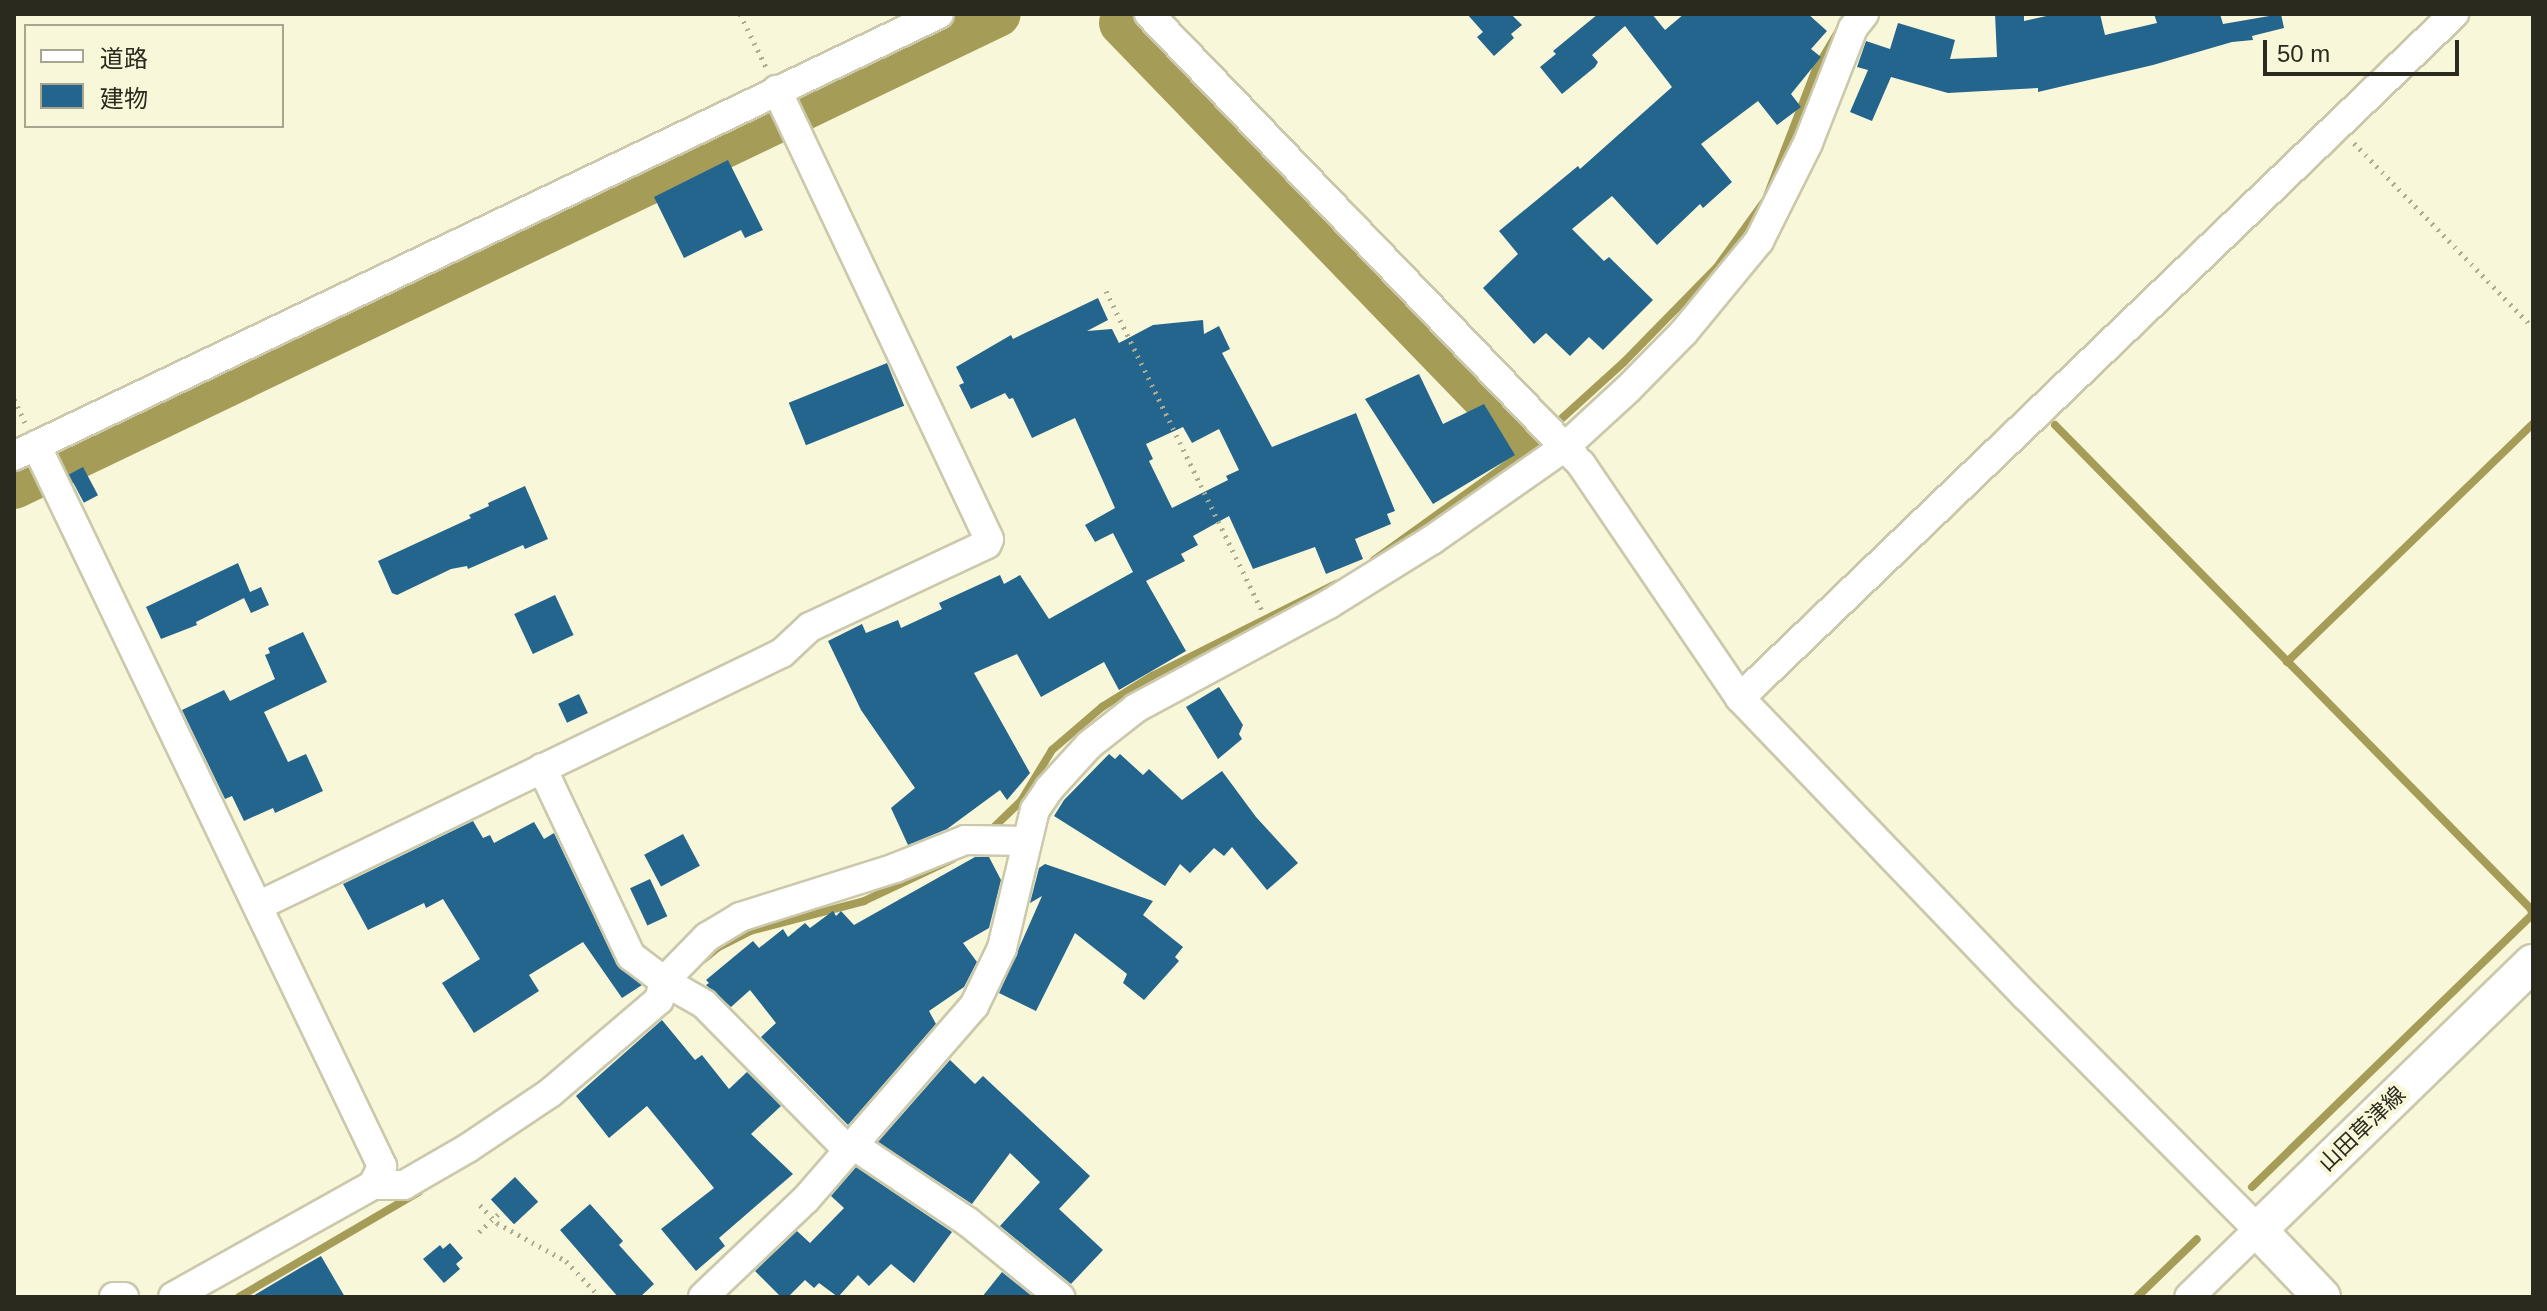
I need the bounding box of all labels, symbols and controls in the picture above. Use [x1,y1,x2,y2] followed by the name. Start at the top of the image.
[24,24,284,128] legend
[2267,24,2463,74] scale bar
[2277,40,2330,67] text: 50 m
[100,45,148,72] text: 道路
[100,85,148,112] text: 建物
[2313,1081,2411,1177] street label: 山田草津線

